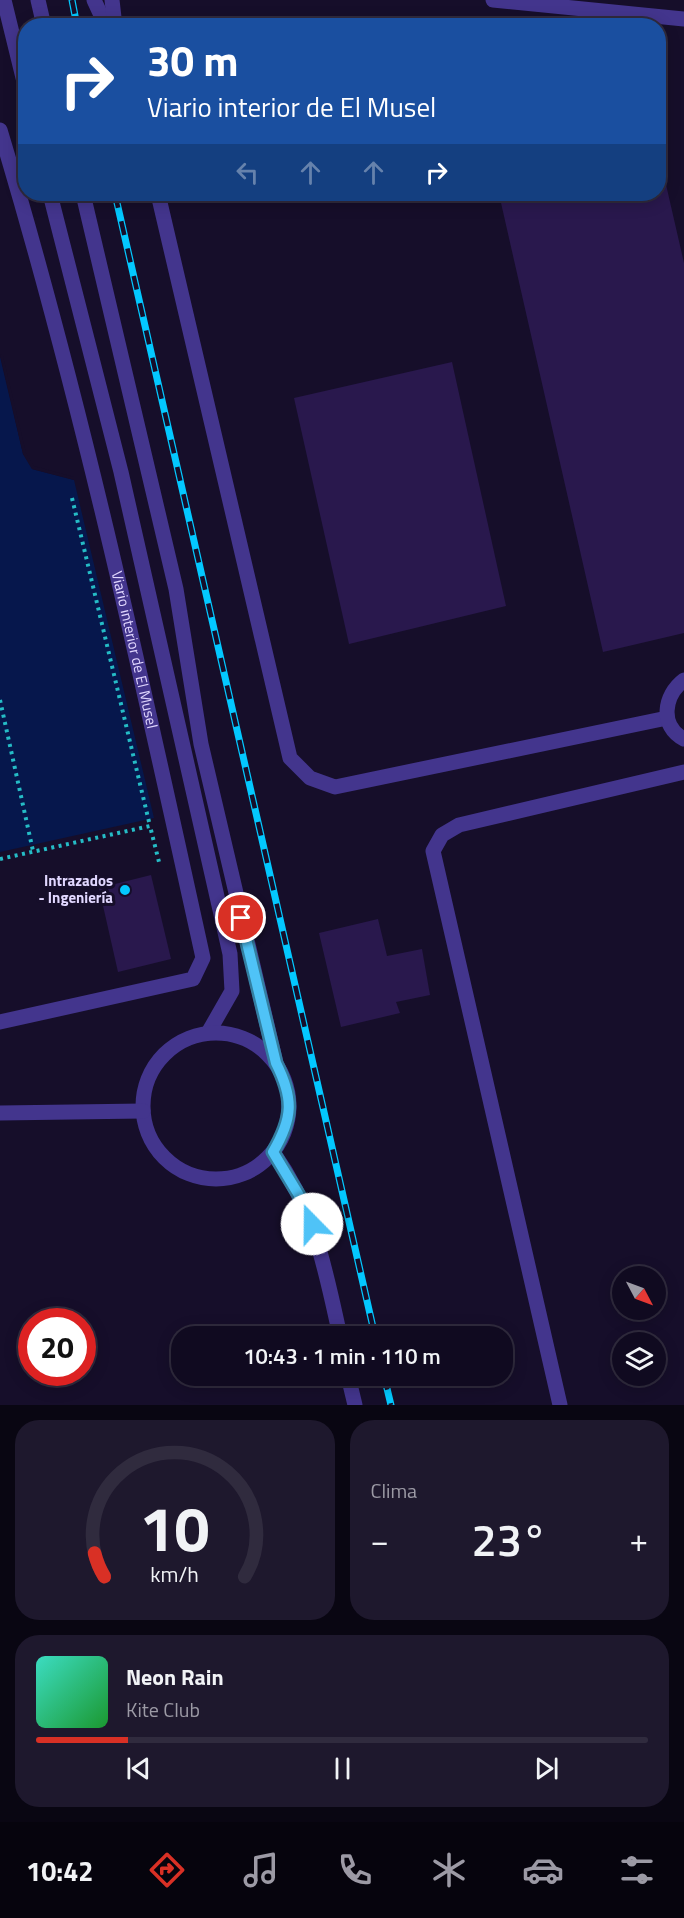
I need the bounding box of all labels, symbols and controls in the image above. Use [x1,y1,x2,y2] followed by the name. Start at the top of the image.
[147,28,239,92] text: 30 m
[48,42,126,120] icon: right
[147,86,436,127] text: Viario interior de El Musel
[231,156,264,189] icon: left
[294,156,327,189] icon: ahead
[357,156,390,189] icon: ahead
[420,156,453,189] icon: right
[106,569,164,731] street label: Viario interior de El Musel
[38,869,113,909] place label: Intrazados - Ingeniería
[118,883,132,897] marker: Intrazados - Ingeniería
[215,892,266,943] pin
[224,901,257,934] icon: arrive
[280,1192,344,1256] position arrow
[612,1266,666,1320] north arrow
[612,1266,666,1386] map controls
[18,1308,96,1386] speed limit sign: 20
[612,1332,666,1386] button: layers
[243,1339,441,1373] text: 10:43 · 1 min · 110 m
[371,1475,417,1506] text: Clima
[140,1480,210,1575] text: 10
[471,1505,547,1573] text: 23°
[371,1515,389,1565] text: −
[630,1515,648,1565] text: +
[150,1558,199,1590] text: km/h
[126,1660,224,1694] text: Neon Rain
[126,1694,200,1725] text: Kite Club
[122,1752,155,1785] icon: previous
[326,1752,359,1785] icon: pause
[530,1752,563,1785] icon: next
[146,1849,188,1891] icon: directions
[240,1849,282,1891] icon: music
[334,1849,376,1891] icon: phone
[428,1849,470,1891] icon: climate
[522,1849,564,1891] icon: car
[616,1849,658,1891] icon: filters
[26,1850,93,1891] text: 10:42

